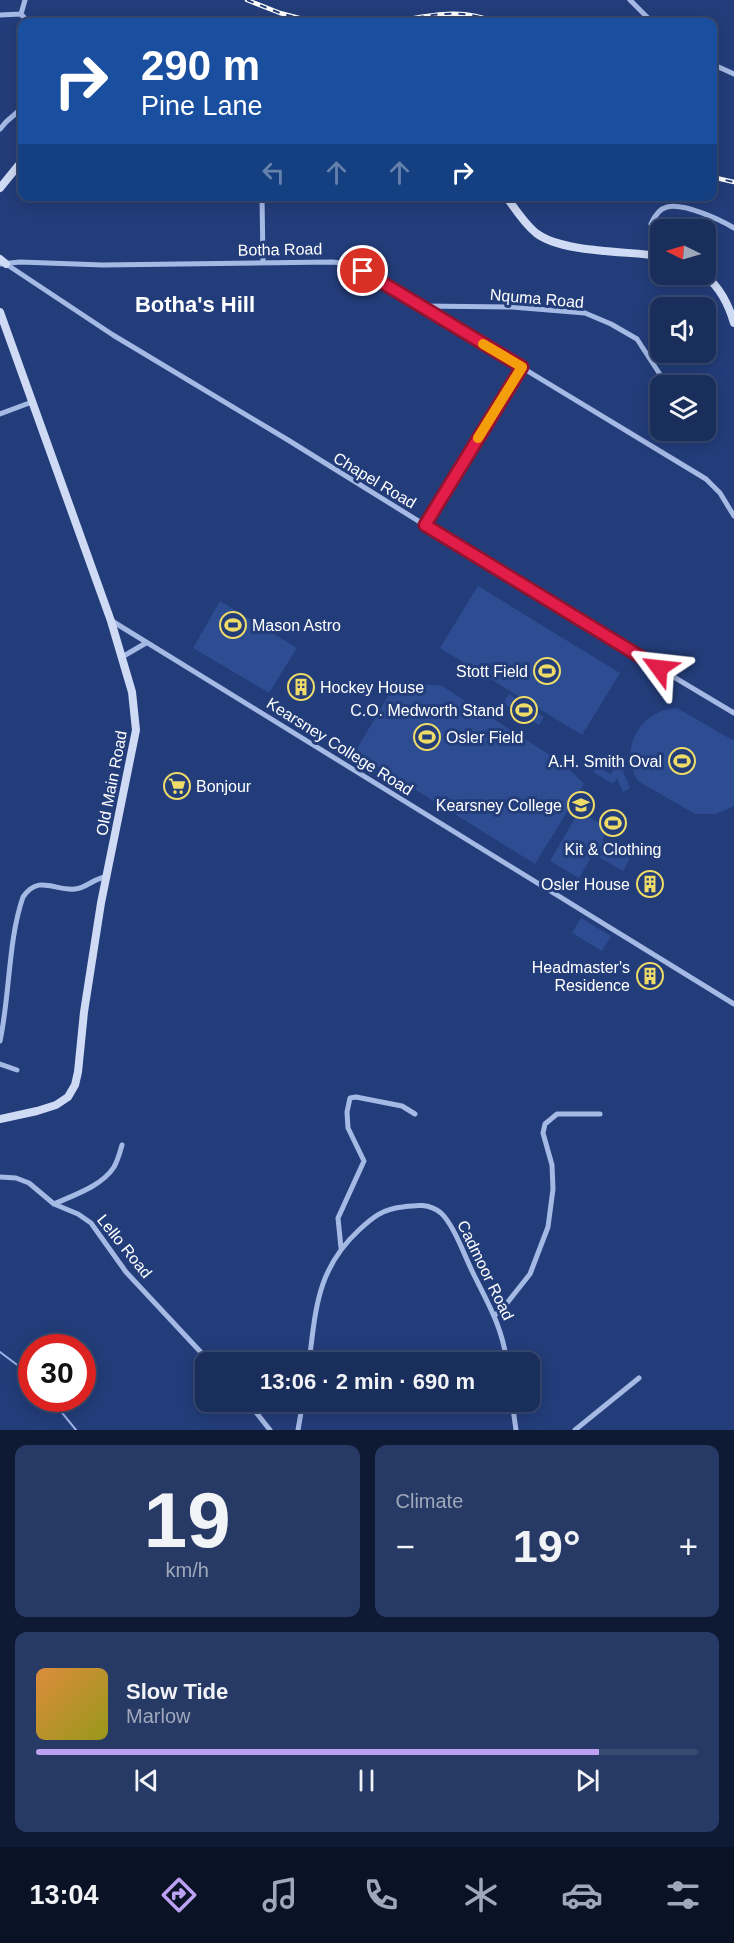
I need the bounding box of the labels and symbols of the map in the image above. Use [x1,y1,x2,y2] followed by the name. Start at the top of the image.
[650,219,716,285] north arrow
[238,240,322,259] street label: Botha Road
[337,245,388,296] pin
[489,286,585,311] street label: Nquma Road
[135,292,255,317] district label: Botha's Hill
[330,449,419,512] street label: Chapel Road
[218,610,248,640] sports icon: Mason Astro
[252,617,341,634] place label: Mason Astro
[627,636,691,700] position arrow
[532,656,562,686] sports icon: Stott Field
[456,663,528,680] place label: Stott Field
[286,672,316,702] building icon: Hockey House
[320,679,424,696] place label: Hockey House
[264,694,416,798] street label: Kearsney College Road
[509,695,539,725] sports icon: C.O. Medworth Stand
[350,702,504,719] place label: C.O. Medworth Stand
[412,722,442,752] sports icon: Osler Field
[93,729,130,837] street label: Old Main Road
[446,729,523,746] place label: Osler Field
[667,746,697,776] sports icon: A.H. Smith Oval
[548,753,662,770] place label: A.H. Smith Oval
[162,771,192,801] supermarket icon: Bonjour
[196,778,252,795] place label: Bonjour
[566,790,596,820] school or university icon: Kearsney College
[436,797,562,814] place label: Kearsney College
[598,808,628,838] sports icon: Kit & Clothing
[565,841,661,858] place label: Kit & Clothing
[635,869,665,899] building icon: Osler House
[541,876,630,893] place label: Osler House
[532,959,630,994] place label: Headmaster's Residence
[635,961,665,991] building icon: Headmaster's Residence
[94,1211,155,1281] street label: Lello Road
[454,1218,517,1323] street label: Cadmoor Road
[18,1334,96,1412] speed limit sign: 30

